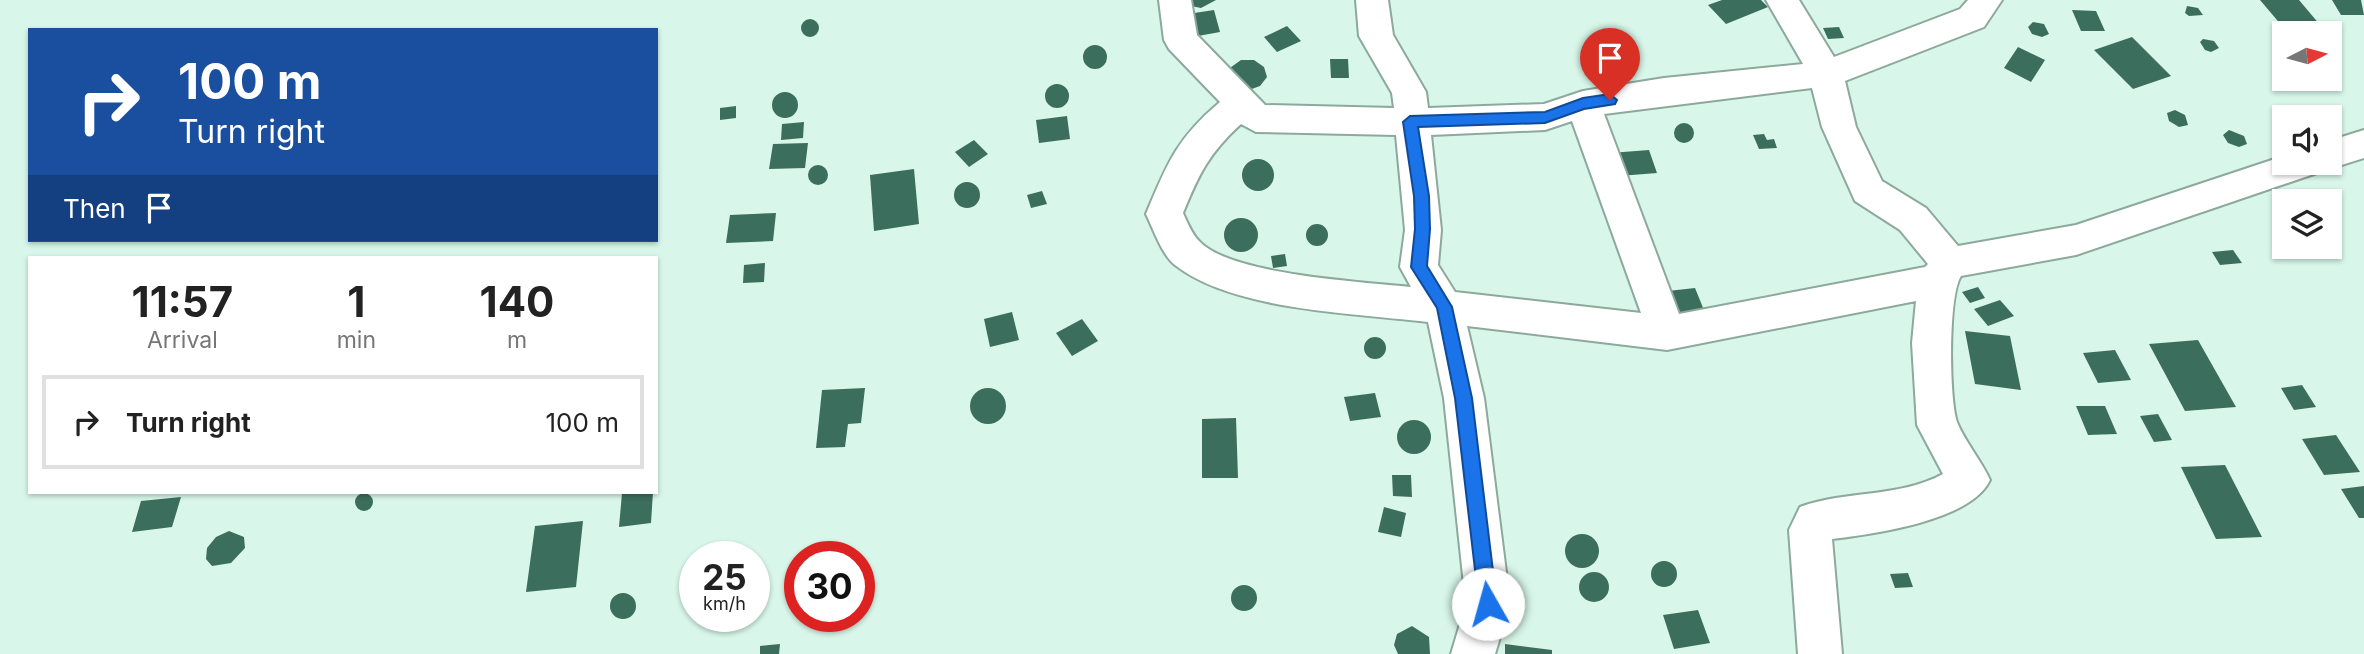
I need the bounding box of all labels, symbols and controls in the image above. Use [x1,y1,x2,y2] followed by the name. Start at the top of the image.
[2272,21,2342,91] north arrow
[2272,21,2342,259] map controls
[1580,28,1640,100] pin
[1591,39,1629,77] icon: arrive
[178,52,322,111] text: 100 m
[63,56,154,147] icon: right
[2272,105,2342,175] button: sound
[178,112,325,151] text: Turn right
[140,189,178,227] icon: arrive
[2272,189,2342,259] button: layers
[63,193,126,224] text: Then
[132,276,233,327] text: 11:57
[347,276,365,327] text: 1
[480,276,554,327] text: 140
[147,326,218,354] text: Arrival
[337,326,376,354] text: min
[507,326,527,354] text: m
[67,403,105,441] icon: right
[126,407,251,438] text: Turn right
[546,407,619,438] text: 100 m
[784,541,875,632] speed limit sign: 30
[702,556,747,598] text: 25
[1451,567,1525,641] position arrow
[703,593,746,614] text: km/h

